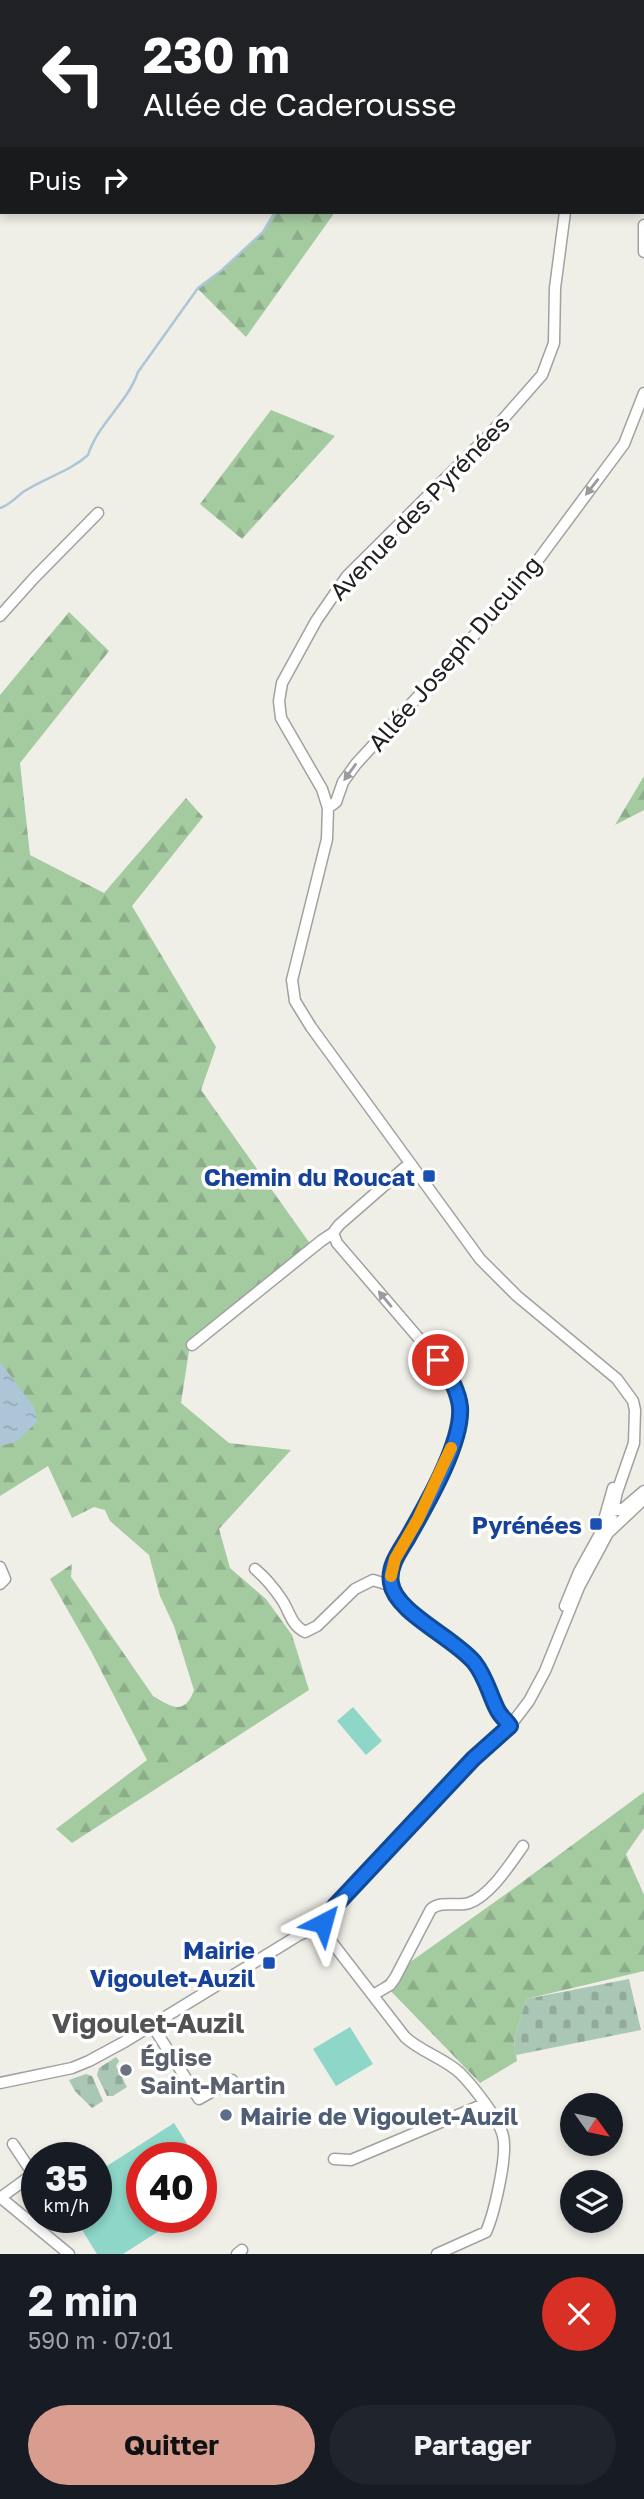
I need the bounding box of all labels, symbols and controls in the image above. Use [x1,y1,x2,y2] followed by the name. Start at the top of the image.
[143,25,290,84] text: 230 m
[28,28,119,119] icon: left
[143,85,457,123] text: Allée de Caderousse
[96,161,134,199] icon: right
[28,165,82,196] text: Puis
[323,408,515,606] street label: Avenue des Pyrénées
[585,478,600,496] one-way arrow
[361,549,547,757] street label: Allée Joseph Ducuing
[343,763,357,781] one-way arrow
[204,1162,415,1191] place label: Chemin du Roucat
[421,1168,437,1184] marker: Chemin du Roucat
[378,1291,393,1308] one-way arrow
[408,1330,468,1390] pin
[419,1341,457,1379] icon: arrive
[472,1510,582,1539] place label: Pyrénées
[588,1516,604,1532] marker: Pyrénées
[286,1886,360,1960] position arrow
[90,1935,255,1992] place label: Mairie Vigoulet-Auzil
[261,1955,277,1971] marker: Mairie Vigoulet-Auzil
[52,2006,244,2039] district label: Vigoulet-Auzil
[140,2042,285,2099] place label: Église Saint-Martin
[118,2062,134,2078] marker: Église Saint-Martin
[560,2093,623,2156] north arrow
[560,2093,623,2233] map controls
[240,2101,518,2130] place label: Mairie de Vigoulet-Auzil
[218,2107,234,2123] marker: Mairie de Vigoulet-Auzil
[126,2142,217,2233] speed limit sign: 40
[45,2157,88,2199] text: 35
[560,2170,623,2233] button: layers
[44,2194,89,2216] text: km/h
[28,2275,138,2325] text: 2 min
[542,2277,616,2351] button: close
[28,2326,173,2354] text: 590 m · 07:01
[28,2405,315,2485] button: Quitter
[329,2405,616,2485] button: Partager

